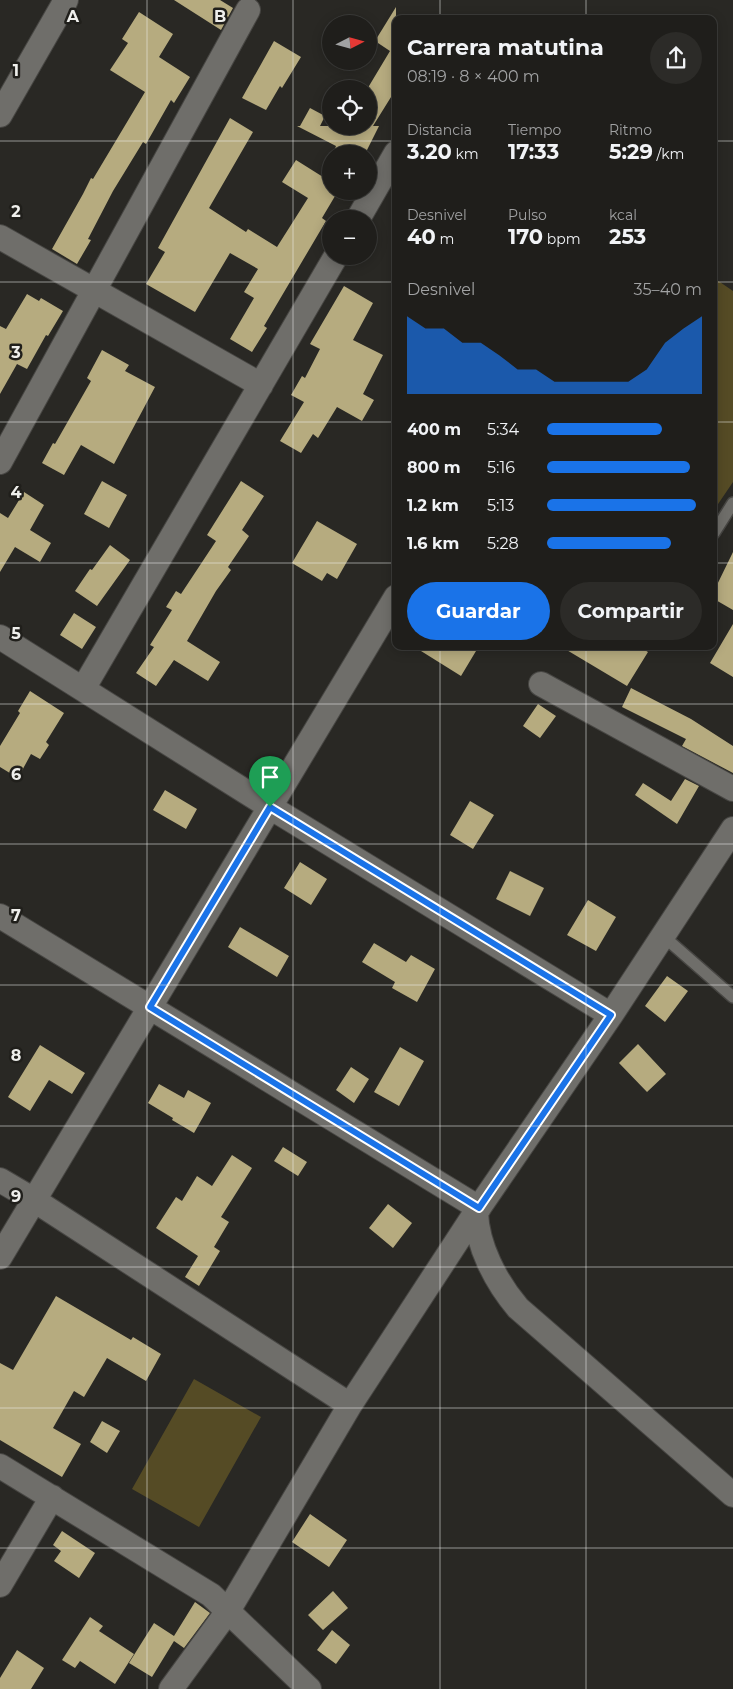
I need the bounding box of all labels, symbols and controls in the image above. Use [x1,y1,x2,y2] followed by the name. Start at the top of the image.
[66,7,80,26] text: A
[214,7,226,26] text: B
[322,15,378,70] north arrow
[322,15,377,265] map controls
[650,32,702,84] button: share
[407,34,604,61] text: Carrera matutina
[13,61,19,80] text: 1
[407,67,540,86] text: 08:19 · 8 × 400 m
[322,80,377,135] button: locate
[407,121,472,139] text: Distancia
[508,121,561,139] text: Tiempo
[609,121,652,139] text: Ritmo
[407,139,452,164] text: 3.20
[508,139,559,164] text: 17:33
[609,139,653,164] text: 5:29
[322,145,377,200] button: +
[452,145,479,163] text: km
[653,145,684,163] text: /km
[11,202,21,221] text: 2
[407,206,467,224] text: Desnivel
[508,206,547,224] text: Pulso
[609,206,637,224] text: kcal
[322,210,377,265] button: −
[407,224,436,249] text: 40
[508,224,543,249] text: 170
[609,224,646,249] text: 253
[436,230,454,248] text: m
[543,230,581,248] text: bpm
[407,280,475,299] text: Desnivel
[634,280,702,299] text: 35–40 m
[10,343,21,362] text: 3
[407,420,461,439] text: 400 m
[487,420,519,439] text: 5:34
[407,458,461,477] text: 800 m
[487,458,515,477] text: 5:16
[10,483,22,502] text: 4
[407,496,459,515] text: 1.2 km
[487,496,514,515] text: 5:13
[407,534,459,553] text: 1.6 km
[487,534,519,553] text: 5:28
[407,582,550,640] button: Guardar
[560,582,702,640] button: Compartir
[11,624,21,643] text: 5
[249,756,291,807] pin
[256,763,284,791] icon: arrive
[11,765,21,784] text: 6
[11,906,21,925] text: 7
[11,1046,21,1065] text: 8
[11,1187,21,1206] text: 9

